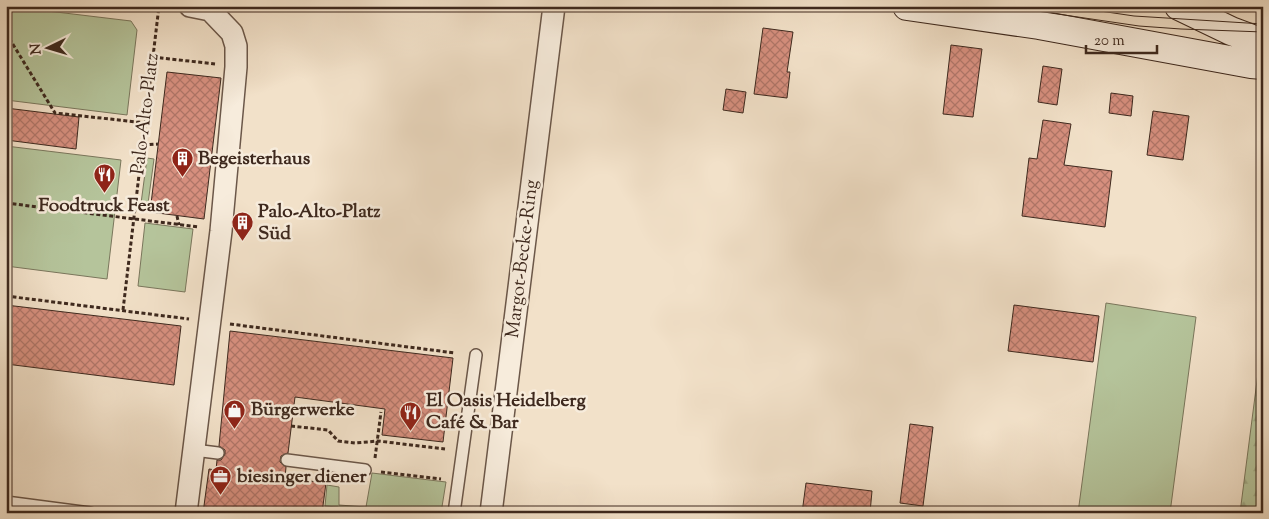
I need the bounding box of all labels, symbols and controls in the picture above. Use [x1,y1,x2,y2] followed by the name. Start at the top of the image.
[22,22,72,72] north arrow
[1086,22,1158,54] scale bar
[1094,31,1125,52] text: 20 m
[27,43,47,55] text: N
[125,52,167,176] street label: Palo-Alto-Platz
[198,146,311,173] place label: Begeisterhaus
[170,147,194,178] building icon: Begeisterhaus
[92,163,116,194] restaurant icon: Foodtruck Feast
[500,178,546,340] street label: Margot-Becke-Ring
[39,193,170,220] place label: Foodtruck Feast
[258,199,380,248] place label: Palo-Alto-Platz Süd
[230,211,254,242] building icon: Palo-Alto-Platz Süd
[426,388,586,437] place label: El Oasis Heidelberg Café & Bar
[251,397,355,424] place label: Bürgerwerke
[223,398,247,429] shop icon: Bürgerwerke
[398,400,422,431] restaurant icon: El Oasis Heidelberg Café & Bar
[236,464,367,491] place label: biesinger diener
[209,465,233,496] office icon: biesinger diener

